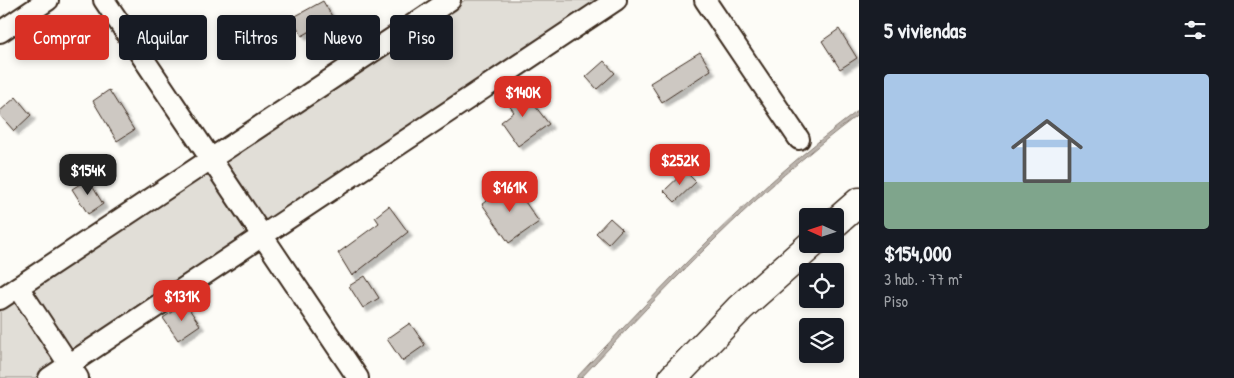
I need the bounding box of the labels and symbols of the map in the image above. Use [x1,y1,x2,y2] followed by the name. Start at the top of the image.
[488,76,558,118] pin: $140K
[645,144,715,186] pin: $252K
[53,154,123,196] pin: $154K
[475,170,545,213] pin: $161K
[799,208,844,252] north arrow
[147,280,217,322] pin: $131K

